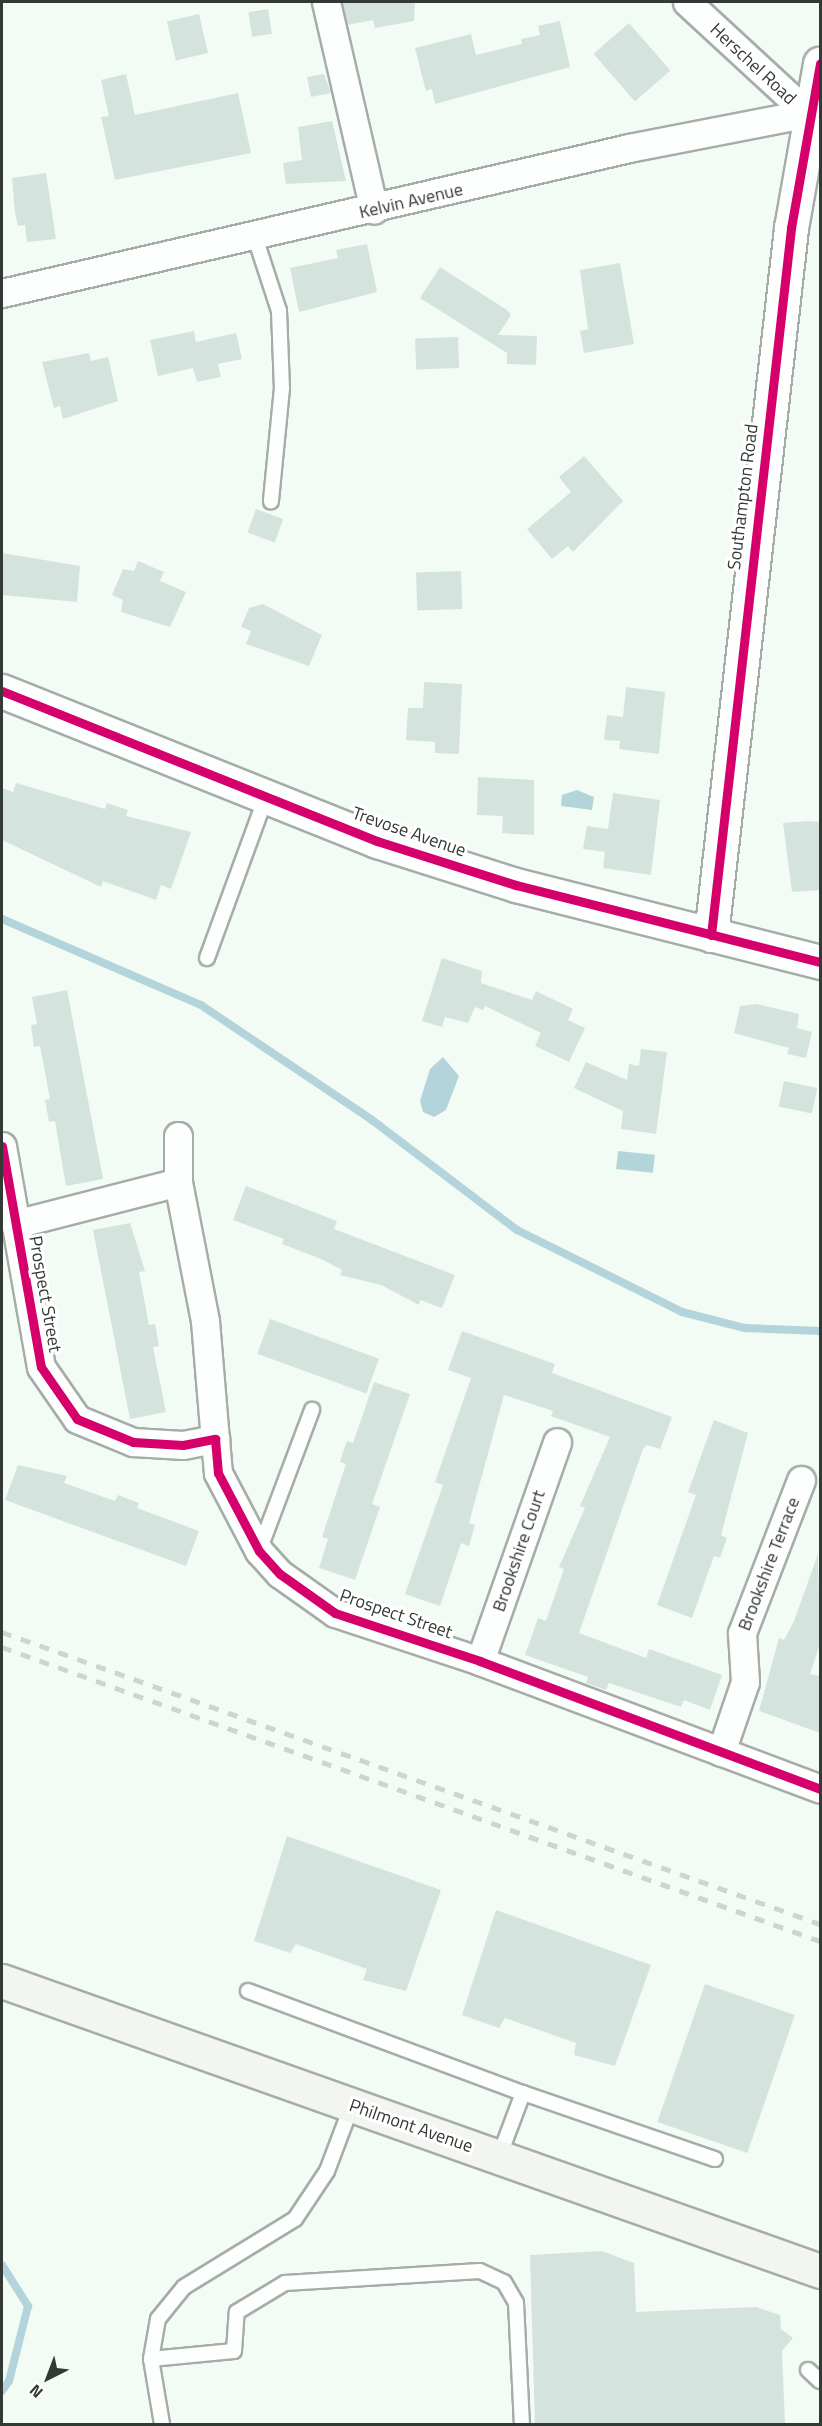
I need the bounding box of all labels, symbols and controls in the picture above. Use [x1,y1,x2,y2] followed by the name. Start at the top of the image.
[706,19,800,109] street label: Herschel Road
[357,179,465,223] street label: Kelvin Avenue
[723,423,763,571] street label: Southampton Road
[349,802,469,862] street label: Trevose Avenue
[24,1234,66,1354] street label: Prospect Street
[488,1487,550,1615] street label: Brookshire Court
[734,1494,804,1634] street label: Brookshire Terrace
[337,1585,455,1643] street label: Prospect Street
[346,2095,476,2157] street label: Philmont Avenue
[18,2348,78,2408] north arrow
[24,2379,48,2404] text: N

